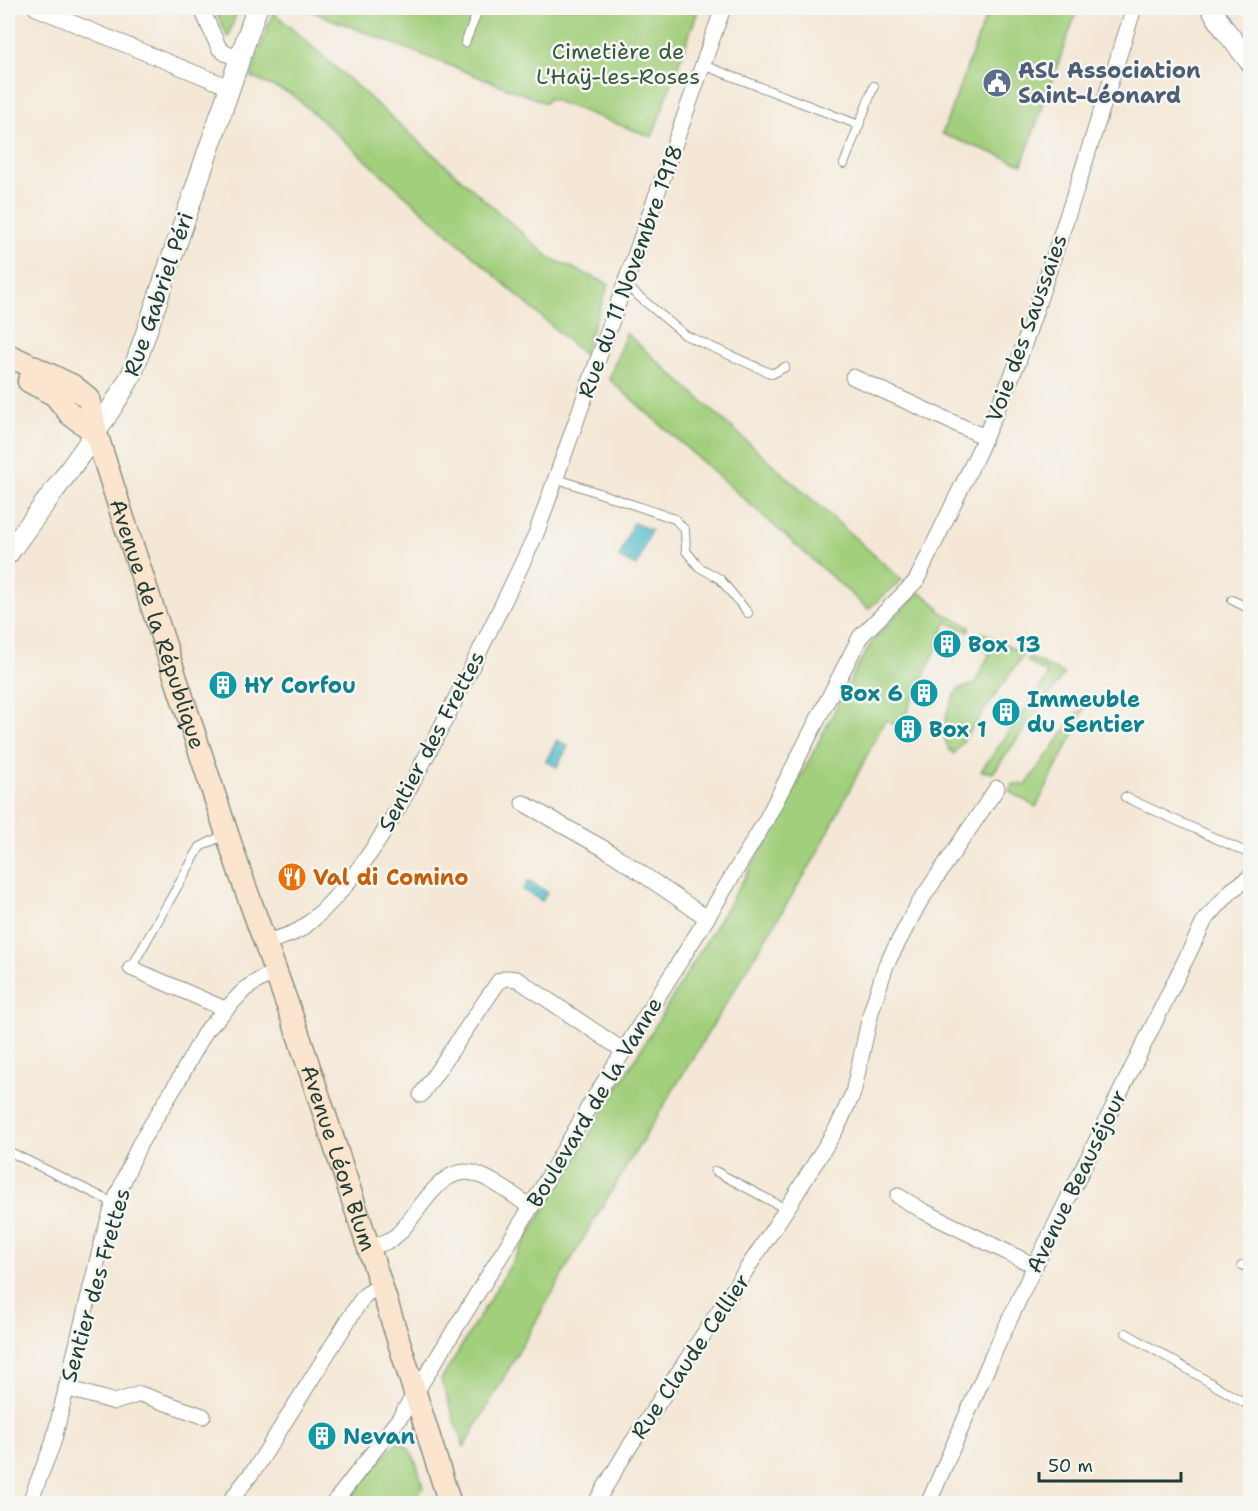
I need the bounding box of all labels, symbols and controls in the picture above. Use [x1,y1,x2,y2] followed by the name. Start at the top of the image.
[536,37,700,91] park label: Cimetière de L'Haÿ-les-Roses
[1018,56,1201,110] place label: ASL Association Saint-Léonard
[981,67,1013,99] public building icon: ASL Association Saint-Léonard
[571,141,690,402] street label: Rue du 11 Novembre 1918
[117,208,200,380] street label: Rue Gabriel Péri
[979,230,1074,426] street label: Voie des Saussaies
[103,495,212,753] street label: Avenue de la République
[931,628,963,660] building icon: Box 13
[968,630,1041,659] place label: Box 13
[372,646,491,837] street label: Sentier des Frettes
[207,669,239,701] building icon: HY Corfou
[244,671,356,700] place label: HY Corfou
[908,677,940,709] building icon: Box 6
[840,679,903,708] place label: Box 6
[1027,685,1145,739] place label: Immeuble du Sentier
[990,696,1022,728] building icon: Immeuble du Sentier
[892,713,924,745] building icon: Box 1
[929,715,987,744] place label: Box 1
[276,861,308,893] restaurant icon: Val di Comino
[313,863,469,892] place label: Val di Comino
[520,992,669,1213] street label: Boulevard de la Vanne
[294,1061,383,1255] street label: Avenue Léon Blum
[1019,1085,1133,1278] street label: Avenue Beauséjour
[54,1185,137,1385] street label: Sentier des Frettes
[624,1268,757,1445] street label: Rue Claude Cellier
[306,1420,338,1452] building icon: Nevan
[343,1422,416,1451] place label: Nevan
[1039,1445,1182,1483] scale bar
[1048,1454,1093,1478] text: 50 m

